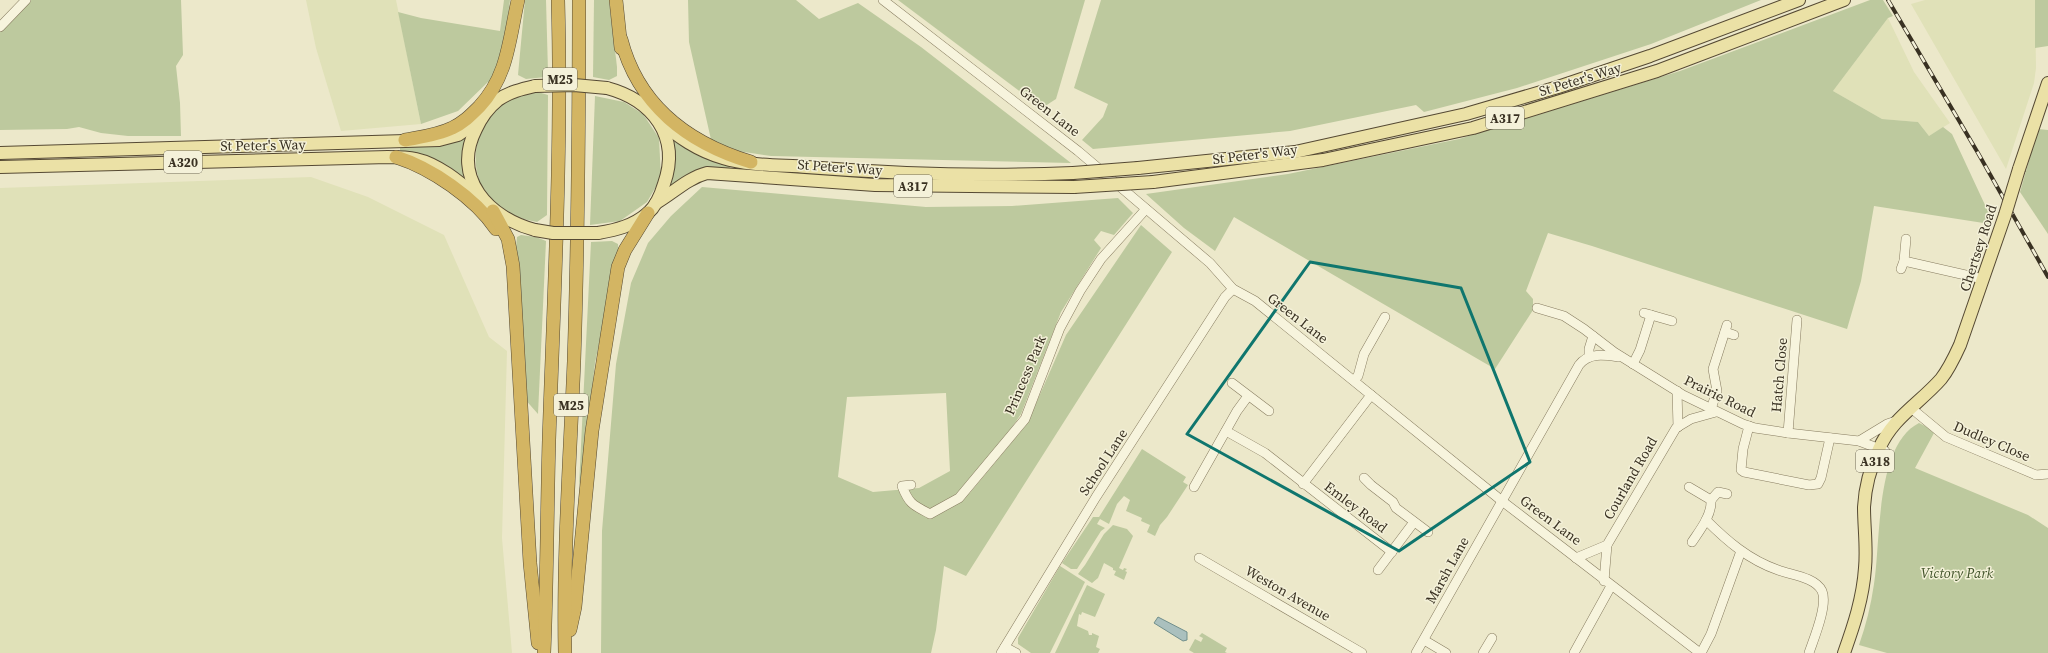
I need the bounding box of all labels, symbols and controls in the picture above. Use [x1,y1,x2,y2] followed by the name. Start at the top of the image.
[1536,57,1624,101] street label: St Peter's Way
[543,68,577,90] road number: M25
[1015,81,1085,141] street label: Green Lane
[1486,107,1524,129] road number: A317
[220,134,307,156] street label: St Peter's Way
[1211,139,1299,169] street label: St Peter's Way
[164,151,202,173] road number: A320
[797,154,884,180] street label: St Peter's Way
[894,175,932,197] road number: A317
[1955,202,2001,294] street label: Chertsey Road
[1263,288,1333,348] street label: Green Lane
[999,332,1051,418] street label: Princess Park
[1766,337,1792,413] street label: Hatch Close
[1681,370,1759,422] street label: Prairie Road
[554,394,588,416] road number: M25
[1951,416,2033,466] street label: Dudley Close
[1074,425,1132,499] street label: School Lane
[1598,433,1662,523] street label: Courland Road
[1856,450,1894,472] road number: A318
[1320,477,1392,537] street label: Emley Road
[1516,490,1586,550] street label: Green Lane
[1420,533,1474,607] street label: Marsh Lane
[1242,560,1334,626] street label: Weston Avenue
[1921,563,1994,583] park label: Victory Park

